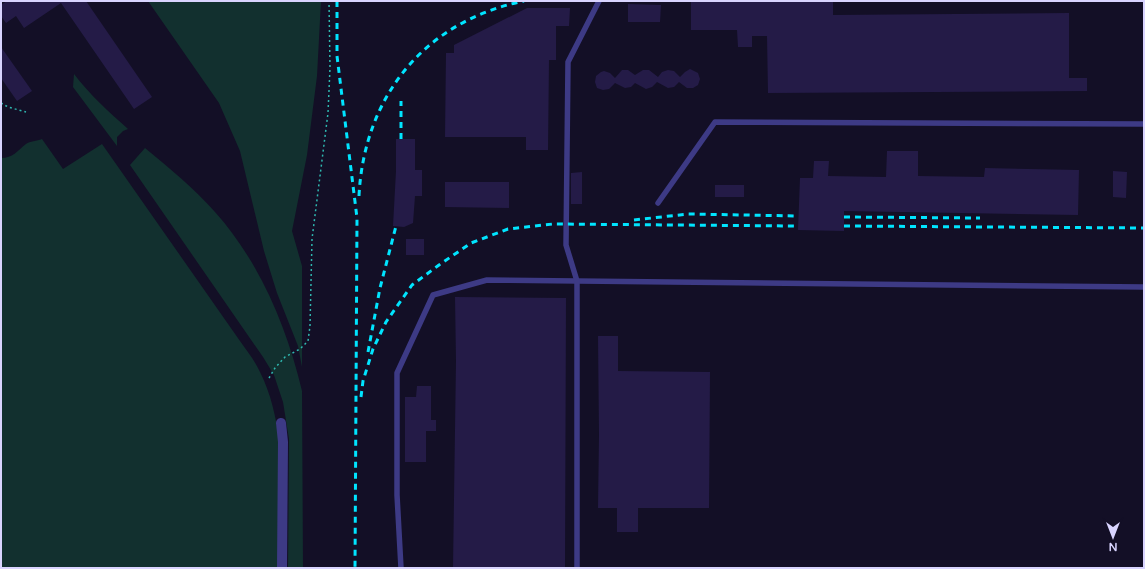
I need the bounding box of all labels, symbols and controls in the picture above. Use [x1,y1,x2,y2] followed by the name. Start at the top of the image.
[1093,517,1133,557] north arrow
[1109,540,1117,553] text: N

